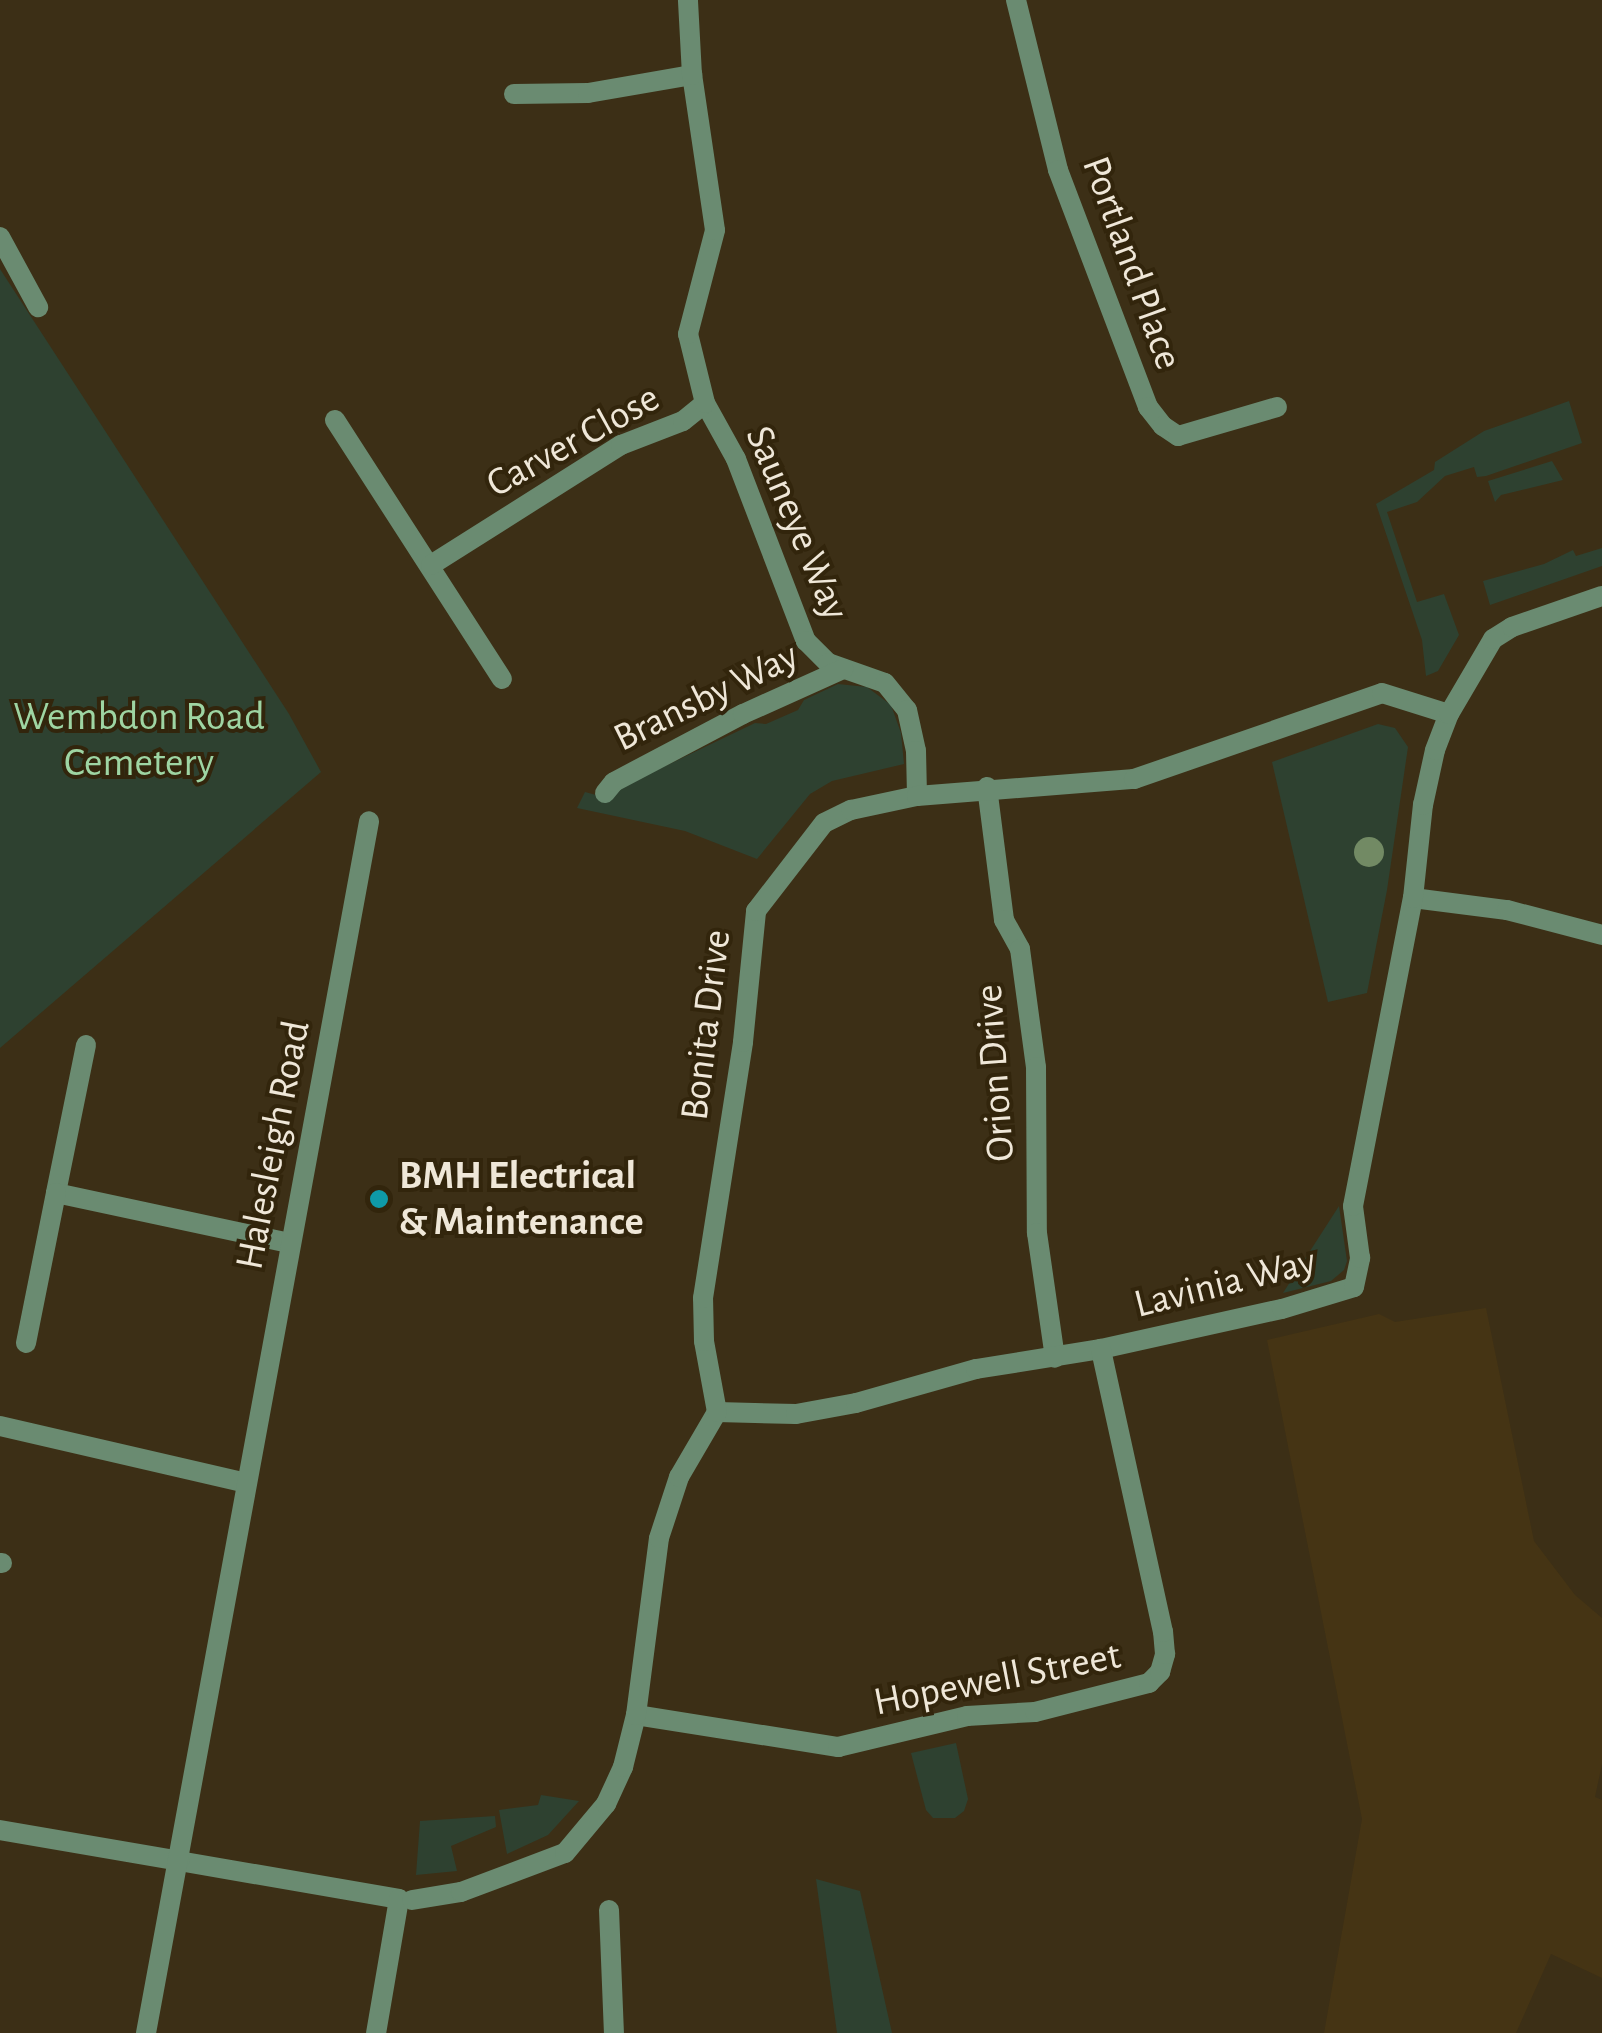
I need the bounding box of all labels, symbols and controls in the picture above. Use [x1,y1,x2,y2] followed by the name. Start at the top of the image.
[1071,150,1193,376] street label: Portland Place
[478,374,668,508] street label: Carver Close
[735,419,859,627] street label: Sauneye Way
[606,632,806,762] street label: Bransby Way
[13,693,265,787] park label: Wembdon Road Cemetery
[670,927,742,1123] street label: Bonita Drive
[965,983,1025,1163] street label: Orion Drive
[225,1016,321,1274] street label: Halesleigh Road
[399,1152,644,1246] place label: BMH Electrical & Maintenance
[368,1188,390,1210] marker: BMH Electrical & Maintenance
[1129,1237,1321,1329] street label: Lavinia Way
[870,1632,1124,1726] street label: Hopewell Street

